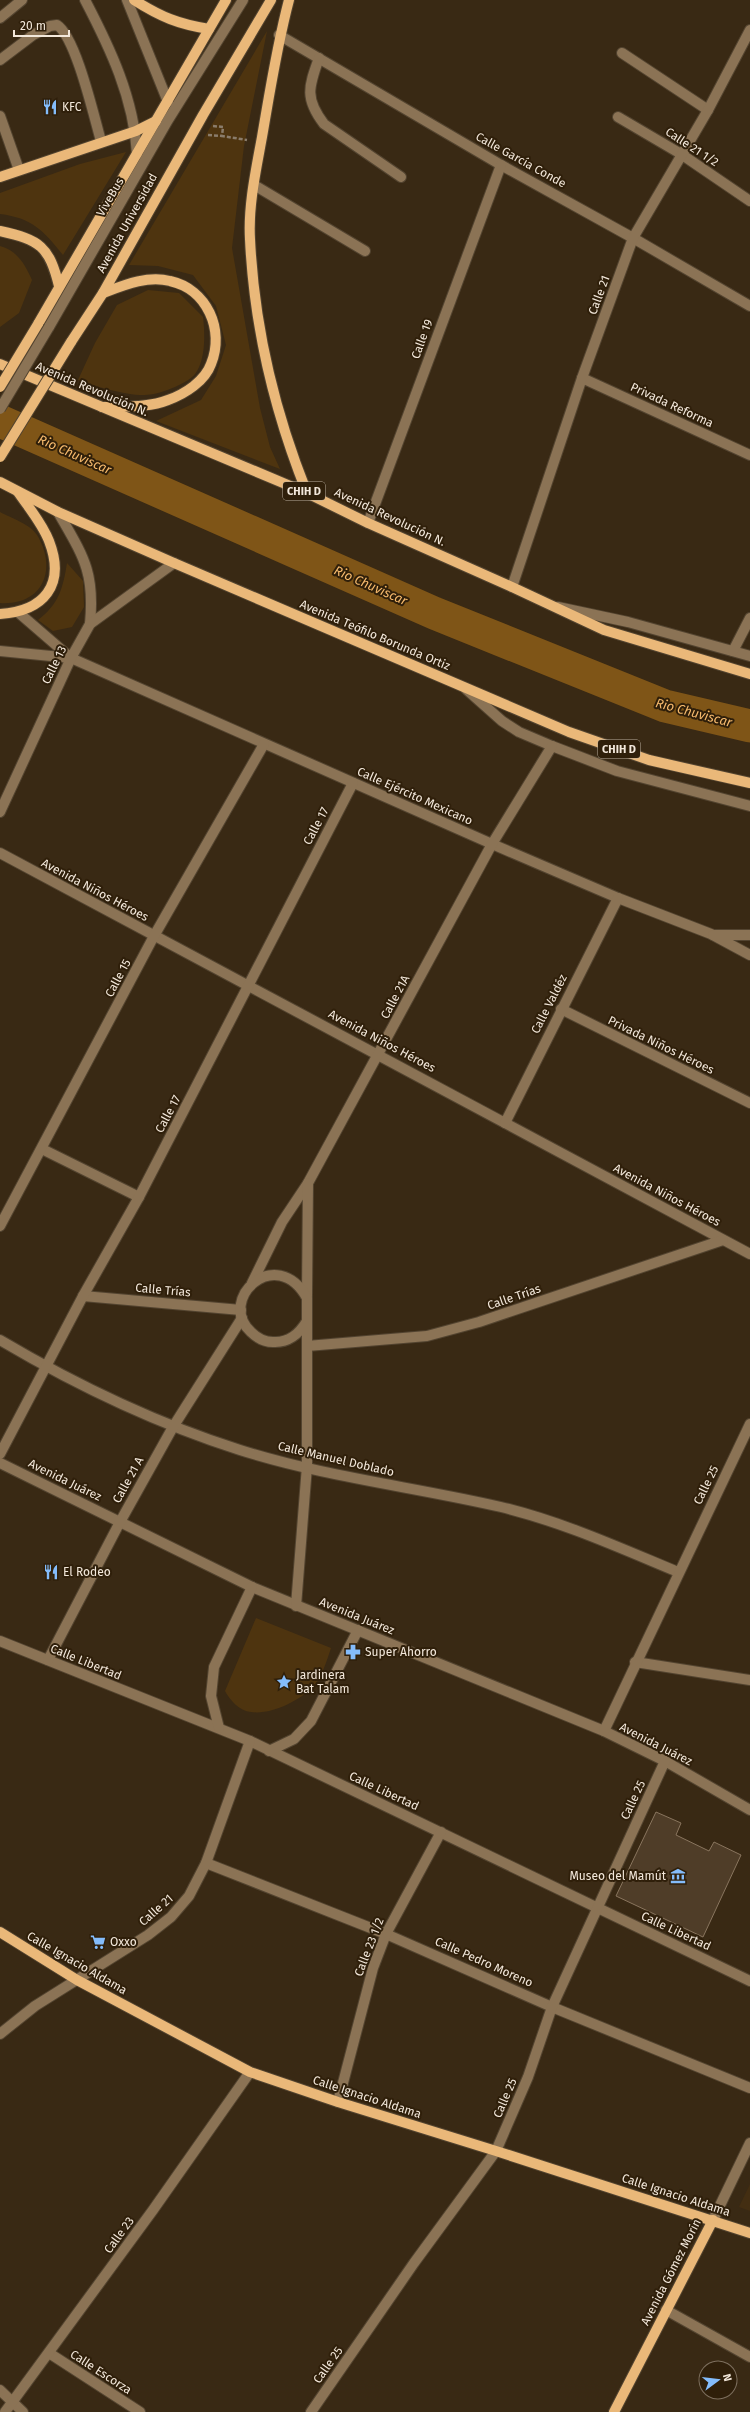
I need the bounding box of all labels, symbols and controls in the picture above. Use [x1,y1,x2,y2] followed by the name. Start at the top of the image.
[14,12,69,38] scale bar
[20,19,46,33] text: 20 m
[41,98,59,116] restaurant icon: KFC
[62,100,82,114] place label: KFC
[663,125,721,169] street label: Calle 21 1/2
[473,129,569,191] street label: Calle García Conde
[94,171,160,275] street label: Avenida Universidad
[93,175,127,219] street label: ViveBus
[585,274,613,316] street label: Calle 21
[408,317,436,361] street label: Calle 19
[34,359,150,419] street label: Avenida Revolución N.
[628,380,716,430] street label: Privada Reforma
[36,432,115,478] water label: Rio Chuviscar
[283,482,325,500] road number: CHIH D
[332,485,448,549] street label: Avenida Revolución N.
[332,563,411,609] water label: Rio Chuviscar
[298,597,452,673] street label: Avenida Teófilo Borunda Ortiz
[39,644,69,686] street label: Calle 13
[654,695,735,730] water label: Rio Chuviscar
[598,740,640,758] road number: CHIH D
[355,764,475,828] street label: Calle Ejército Mexicano
[300,805,332,847] street label: Calle 17
[39,856,151,924] street label: Avenida Niños Héroes
[102,957,134,999] street label: Calle 15
[528,972,570,1036] street label: Calle Valdéz
[378,973,412,1021] street label: Calle 21A
[326,1007,438,1075] street label: Avenida Niños Héroes
[606,1013,717,1077] street label: Privada Niños Héroes
[152,1093,184,1135] street label: Calle 17
[611,1161,723,1229] street label: Avenida Niños Héroes
[135,1281,192,1299] street label: Calle Trías
[485,1281,543,1313] street label: Calle Trías
[277,1439,395,1479] street label: Calle Manuel Doblado
[110,1454,146,1506] street label: Calle 21 A
[26,1456,104,1504] street label: Avenida Juárez
[691,1463,721,1507] street label: Calle 25
[42,1563,60,1581] restaurant icon: El Rodeo
[63,1565,111,1579] place label: El Rodeo
[317,1595,397,1637] street label: Avenida Juárez
[48,1641,124,1683] street label: Calle Libertad
[344,1643,362,1661] pharmacy icon: Super Ahorro
[365,1645,437,1659] place label: Super Ahorro
[296,1668,350,1696] place label: Jardinera Bat Talam
[275,1673,293,1691] place icon: Jardinera Bat Talam
[617,1720,695,1768] street label: Avenida Juárez
[347,1769,421,1813] street label: Calle Libertad
[618,1778,648,1822] street label: Calle 25
[669,1867,687,1885] museum icon: Museo del Mamút
[569,1869,667,1883] place label: Museo del Mamút
[136,1891,176,1929] street label: Calle 21
[639,1909,713,1953] street label: Calle Libertad
[351,1916,387,1978] street label: Calle 23 1/2
[24,1929,130,1997] street label: Calle Ignacio Aldama
[89,1933,107,1951] supermarket icon: Oxxo
[433,1934,535,1990] street label: Calle Pedro Moreno
[110,1935,137,1949] place label: Oxxo
[311,2073,423,2121] street label: Calle Ignacio Aldama
[490,2076,520,2120] street label: Calle 25
[620,2171,732,2219] street label: Calle Ignacio Aldama
[101,2214,137,2256] street label: Calle 23
[638,2216,704,2328] street label: Avenida Gómez Morín
[310,2344,346,2386] street label: Calle 25
[68,2347,134,2397] street label: Calle Escorza
[698,2360,738,2400] north arrow
[720,2372,734,2383] text: N

